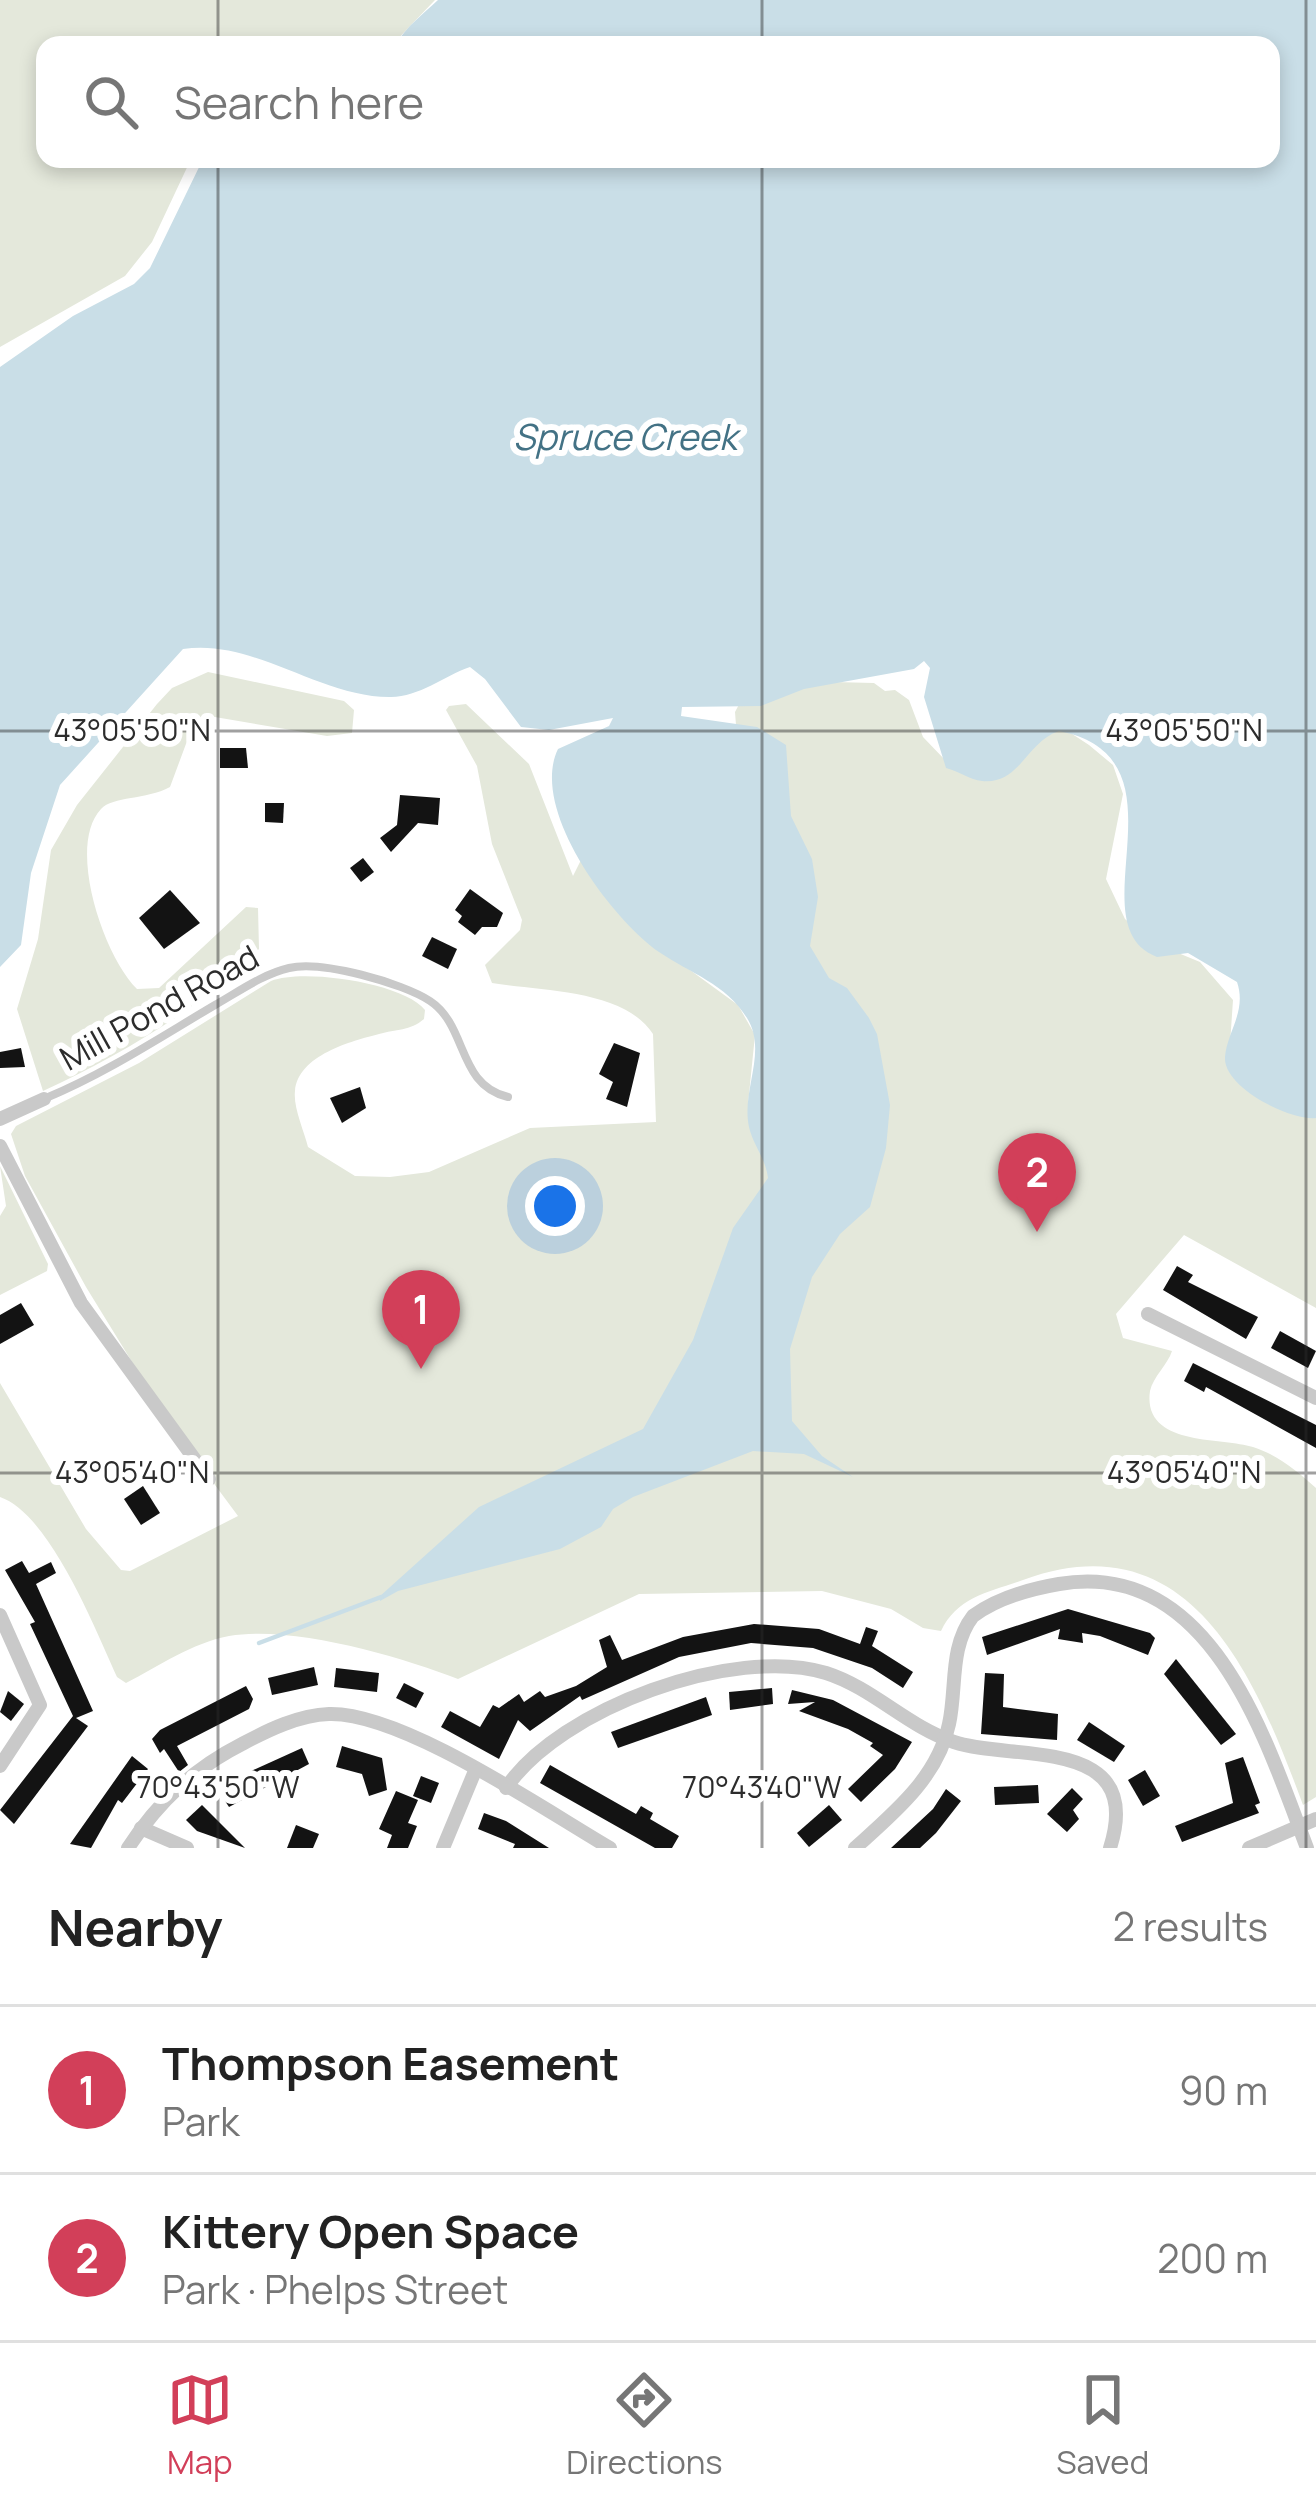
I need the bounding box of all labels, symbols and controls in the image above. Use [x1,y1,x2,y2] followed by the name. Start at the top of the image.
[36,36,1280,168] search box
[78,69,144,135] icon: search
[174,71,424,133] text: Search here
[513,412,742,461] water label: Spruce Creek
[53,709,211,750] text: 43°05'50"N
[1105,709,1263,750] text: 43°05'50"N
[52,934,266,1080] street label: Mill Pond Road
[998,1133,1076,1232] pin: 2
[525,1176,585,1236] your location
[382,1270,460,1369] pin: 1
[55,1451,209,1492] text: 43°05'40"N
[1107,1451,1261,1492] text: 43°05'40"N
[137,1766,300,1807] text: 70°43'50"W
[682,1766,842,1807] text: 70°43'40"W
[48,1892,223,1961] text: Nearby
[1113,1899,1268,1953] text: 2 results
[162,2032,619,2094] text: Thompson Easement
[78,2063,96,2117] text: 1
[1179,2063,1268,2117] text: 90 m
[162,2094,240,2148] text: Park
[162,2200,579,2262] text: Kittery Open Space
[75,2231,99,2285] text: 2
[1157,2231,1268,2285] text: 200 m
[162,2262,508,2316] text: Park · Phelps Street
[167,2367,233,2484] tab: Map
[566,2367,723,2484] tab: Directions
[1056,2367,1149,2484] tab: Saved

